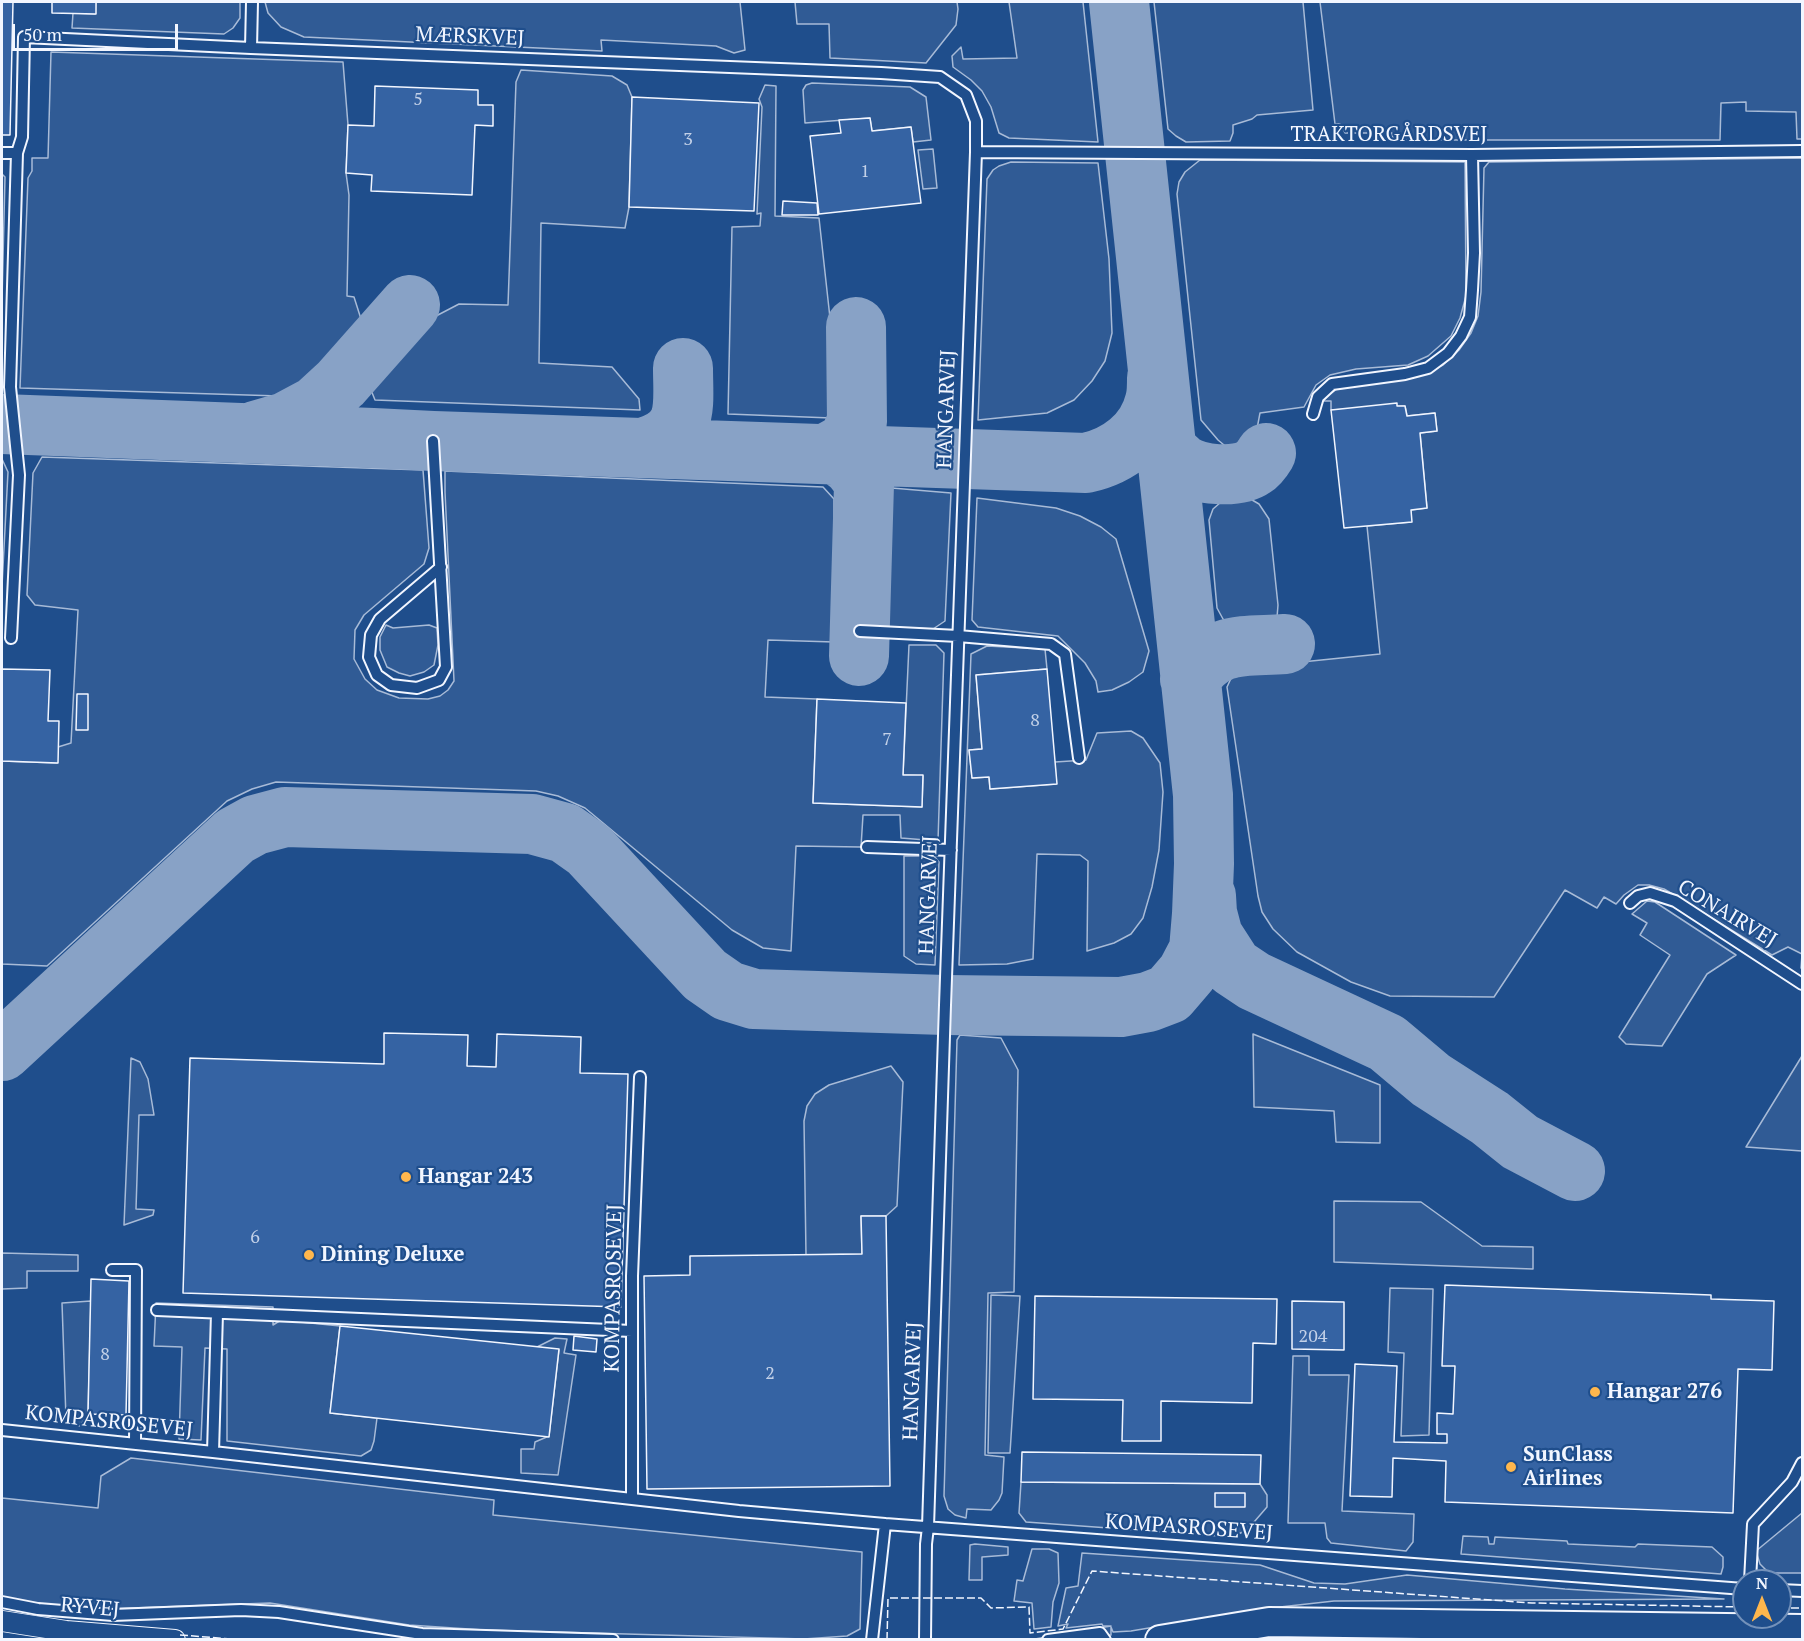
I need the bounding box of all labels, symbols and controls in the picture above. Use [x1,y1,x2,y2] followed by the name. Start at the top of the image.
[15,12,182,50] scale bar
[23,22,62,46] text: 50 m
[415,22,525,52] street label: MÆRSKVEJ
[413,89,423,111] house number: 5
[1290,122,1488,148] street label: TRAKTORGÅRDSVEJ
[683,129,693,151] house number: 3
[860,161,870,183] house number: 1
[932,349,962,469] street label: HANGARVEJ
[1030,710,1040,732] house number: 8
[882,729,892,751] house number: 7
[914,835,944,955] street label: HANGARVEJ
[1673,875,1781,953] street label: CONAIRVEJ
[418,1164,533,1190] place label: Hangar 243
[399,1170,413,1184] marker: Hangar 243
[600,1203,628,1373] street label: KOMPASROSEVEJ
[250,1227,260,1249] house number: 6
[321,1242,464,1268] place label: Dining Deluxe
[302,1248,316,1262] marker: Dining Deluxe
[898,1321,928,1441] street label: HANGARVEJ
[1299,1326,1327,1348] house number: 204
[100,1344,110,1366] house number: 8
[765,1363,775,1385] house number: 2
[1607,1379,1722,1405] place label: Hangar 276
[1588,1385,1602,1399] marker: Hangar 276
[24,1401,194,1443] street label: KOMPASROSEVEJ
[1523,1442,1613,1492] place label: SunClass Airlines
[1504,1460,1518,1474] marker: SunClass Airlines
[1104,1510,1274,1546] street label: KOMPASROSEVEJ
[1732,1569,1792,1629] north arrow
[1756,1572,1768,1594] text: N
[59,1593,121,1623] street label: RYVEJ

